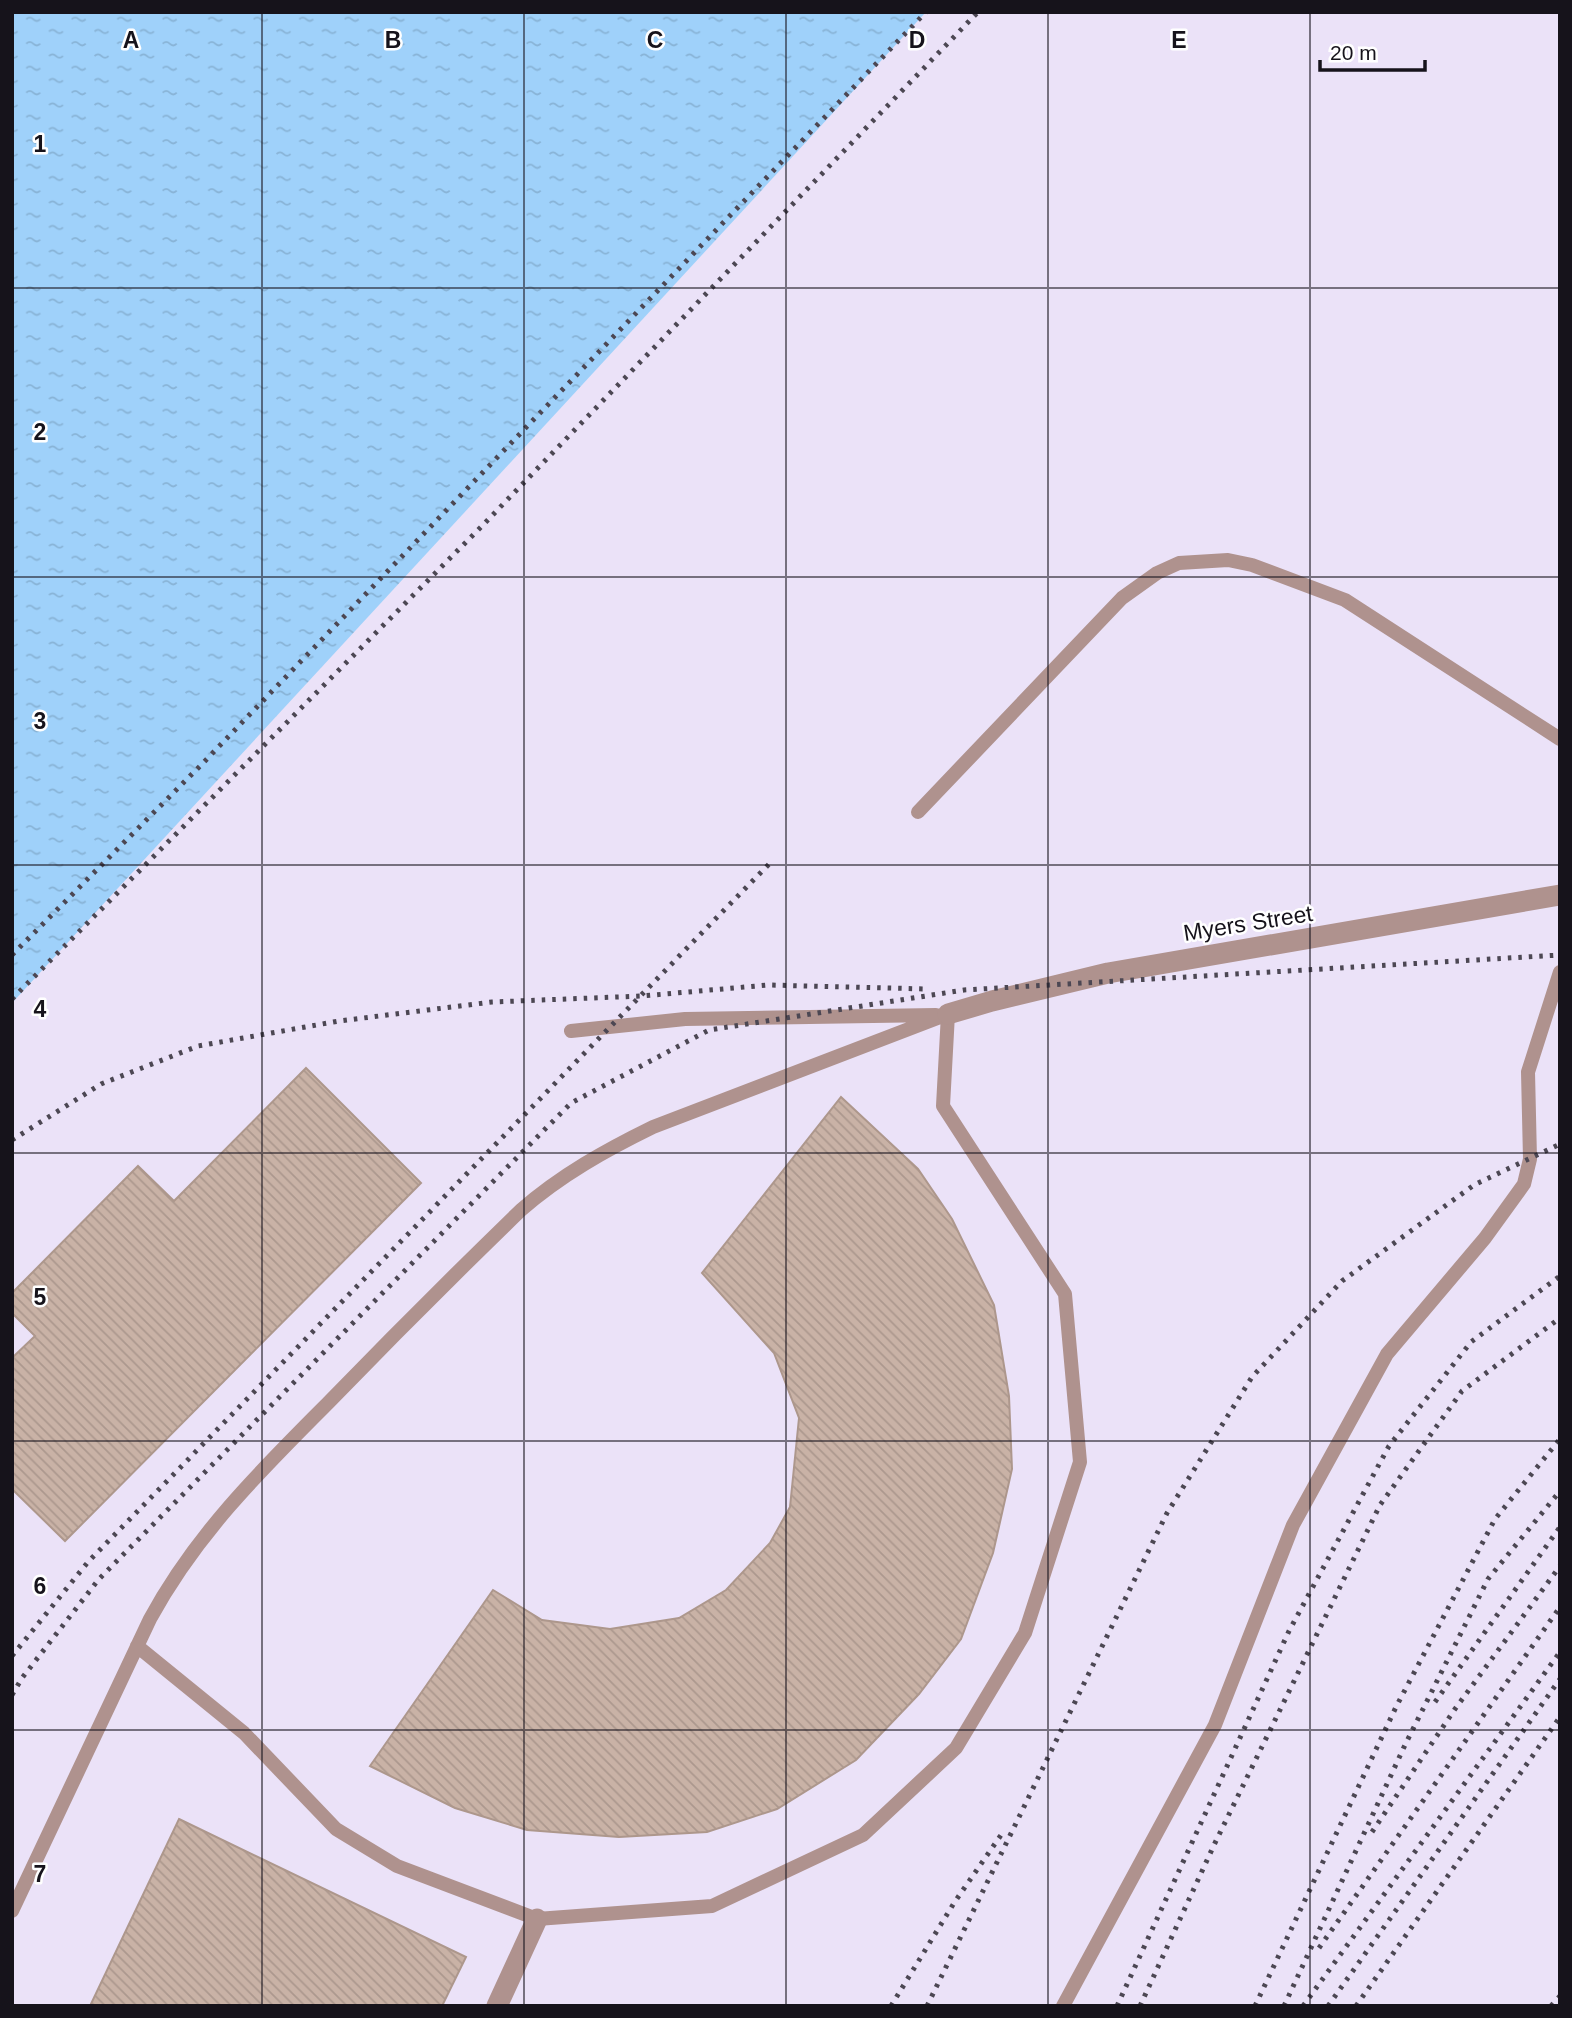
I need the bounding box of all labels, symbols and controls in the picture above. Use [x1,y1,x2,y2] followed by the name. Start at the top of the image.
[123,27,139,53] text: A
[385,27,401,53] text: B
[647,27,663,53] text: C
[909,27,925,53] text: D
[1171,27,1187,53] text: E
[1320,28,1425,72] scale bar
[1330,41,1377,64] text: 20 m
[34,131,47,157] text: 1
[34,419,46,445] text: 2
[34,708,46,734] text: 3
[1182,900,1315,946] street label: Myers Street
[34,996,47,1022] text: 4
[34,1284,47,1310] text: 5
[34,1573,46,1599] text: 6
[34,1861,46,1887] text: 7

